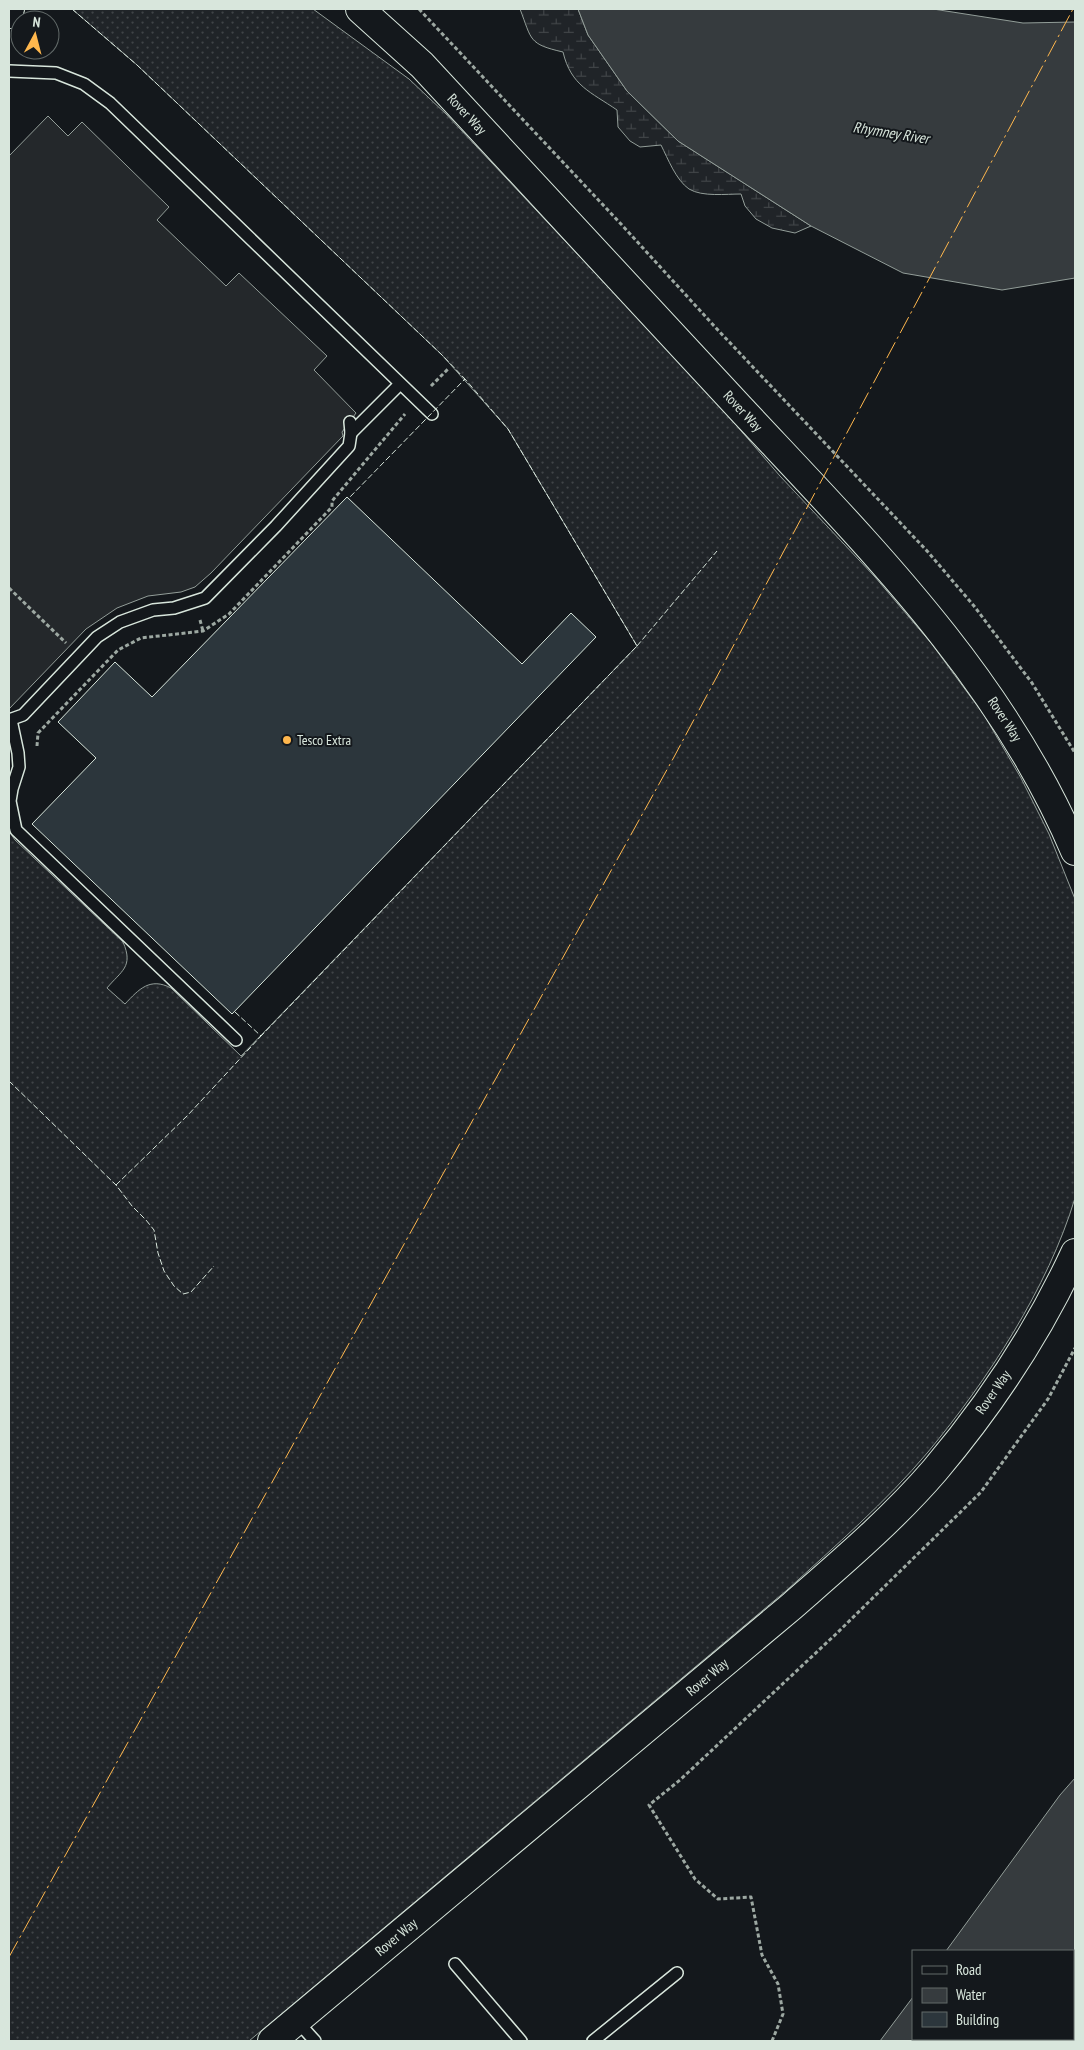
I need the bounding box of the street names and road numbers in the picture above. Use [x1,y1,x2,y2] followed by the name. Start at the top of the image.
[443,90,491,139] street label: Rover Way
[719,387,767,436] street label: Rover Way
[984,693,1026,745] street label: Rover Way
[971,1366,1015,1418] street label: Rover Way
[682,1654,732,1700] street label: Rover Way
[371,1914,421,1960] street label: Rover Way

